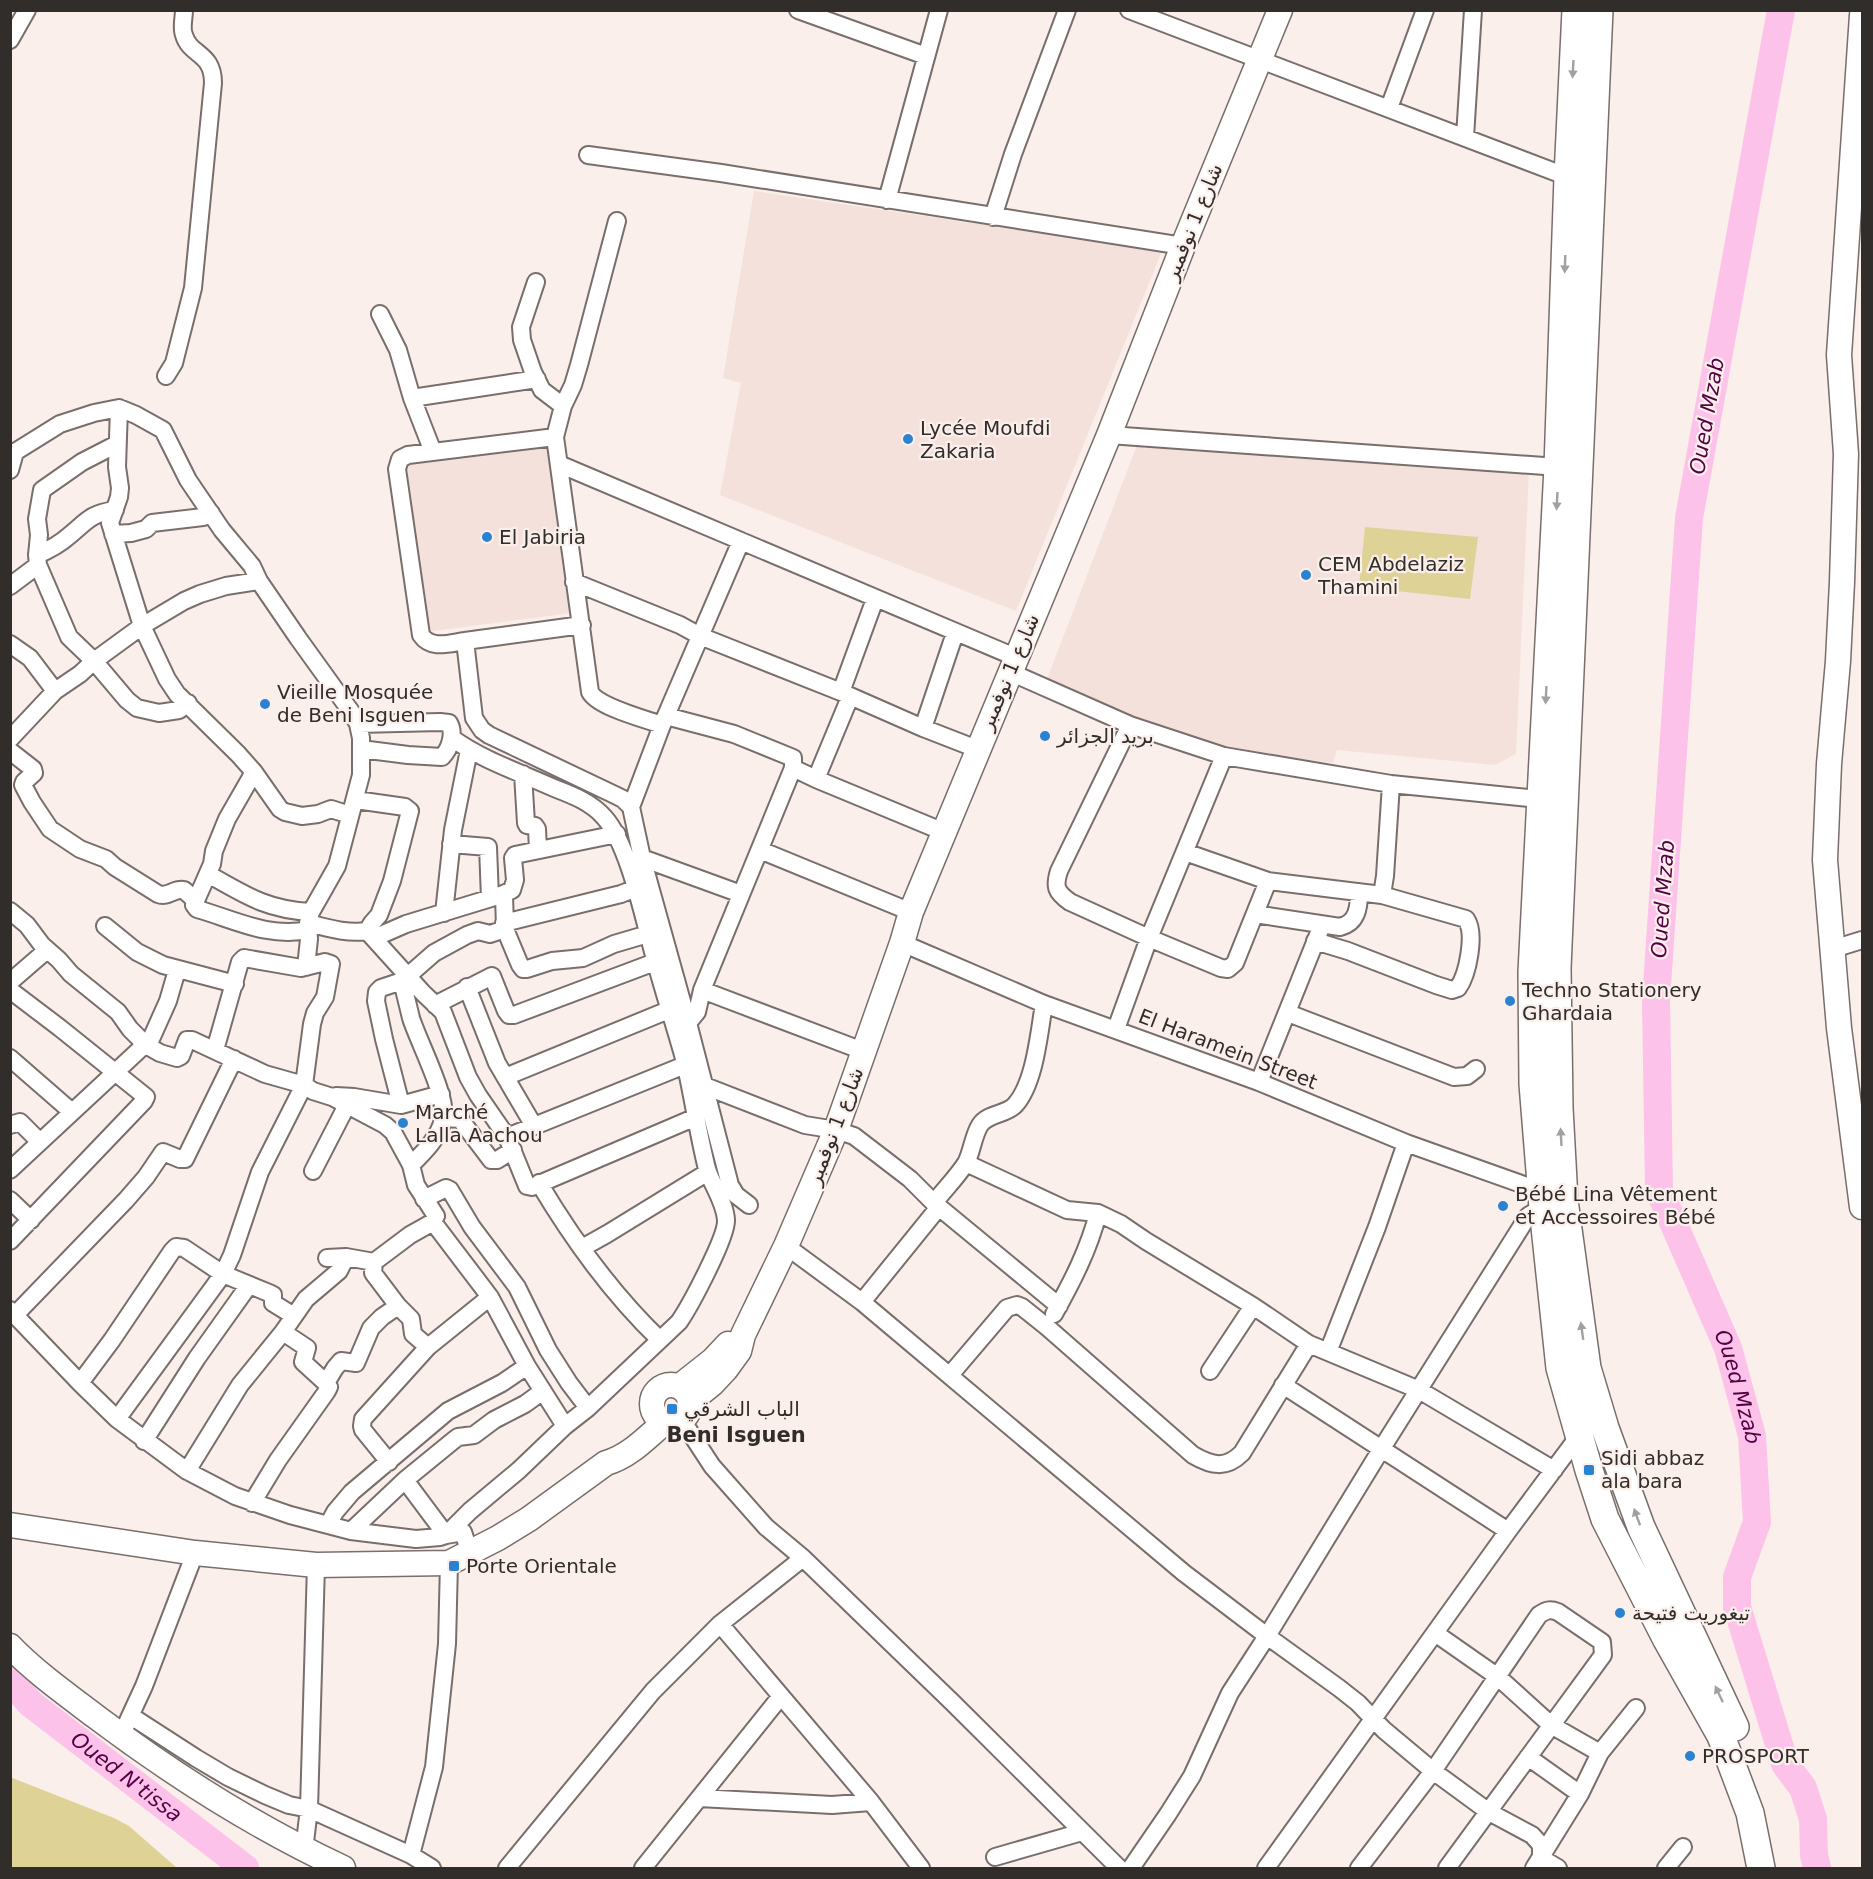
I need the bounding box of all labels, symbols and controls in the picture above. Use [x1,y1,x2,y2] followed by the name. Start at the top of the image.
[1568,59,1577,78] one-way arrow
[1158,160,1227,285] street label: شارع 1 نوفمبر
[1560,254,1570,273] one-way arrow
[1685,356,1729,476] water label: Oued Mzab
[920,416,1051,463] place label: Lycée Moufdi Zakaria
[901,432,915,446] marker: Lycée Moufdi Zakaria
[1552,491,1561,510] one-way arrow
[499,525,586,549] place label: El Jabiria
[480,530,494,544] marker: El Jabiria
[1317,552,1464,599] place label: CEM Abdelaziz Thamini
[1299,568,1313,582] marker: CEM Abdelaziz Thamini
[973,610,1044,735] street label: شارع 1 نوفمبر
[277,680,433,727] place label: Vieille Mosquée de Beni Isguen
[1542,686,1551,705] one-way arrow
[258,697,272,711] marker: Vieille Mosquée de Beni Isguen
[1056,724,1154,748] place label: بريد الجزائر
[1038,729,1052,743] marker: بريد الجزائر
[1647,839,1679,959] water label: Oued Mzab
[1521,978,1702,1025] place label: Techno Stationery Ghardaia
[1503,994,1517,1008] marker: Techno Stationery Ghardaia
[1135,1004,1321,1094] street label: El Haramein Street
[801,1064,868,1189] street label: شارع 1 نوفمبر
[415,1100,543,1147] place label: Marché Lalla Aachou
[396,1116,410,1130] marker: Marché Lalla Aachou
[1556,1128,1566,1147] one-way arrow
[1515,1182,1717,1229] place label: Bébé Lina Vêtement et Accessoires Bébé
[1496,1199,1510,1213] marker: Bébé Lina Vêtement et Accessoires Bébé
[1578,1321,1587,1340] one-way arrow
[1709,1326,1764,1445] water label: Oued Mzab
[684,1397,800,1422] place label: الباب الشرقي
[665,1402,679,1416] marker: الباب الشرقي
[666,1423,806,1447] district label: Beni Isguen
[1601,1446,1704,1493] place label: Sidi abbaz ala bara
[1582,1463,1596,1477] marker: Sidi abbaz ala bara
[1632,1508,1642,1526] one-way arrow
[466,1554,617,1578] place label: Porte Orientale
[447,1559,461,1573] marker: Porte Orientale
[1632,1601,1750,1625] place label: تيغوريت فتيحة
[1613,1606,1627,1620] marker: تيغوريت فتيحة
[1715,1685,1724,1702] one-way arrow
[66,1727,186,1827] water label: Oued N'tissa
[1702,1744,1810,1768] place label: PROSPORT
[1683,1749,1697,1763] marker: PROSPORT

